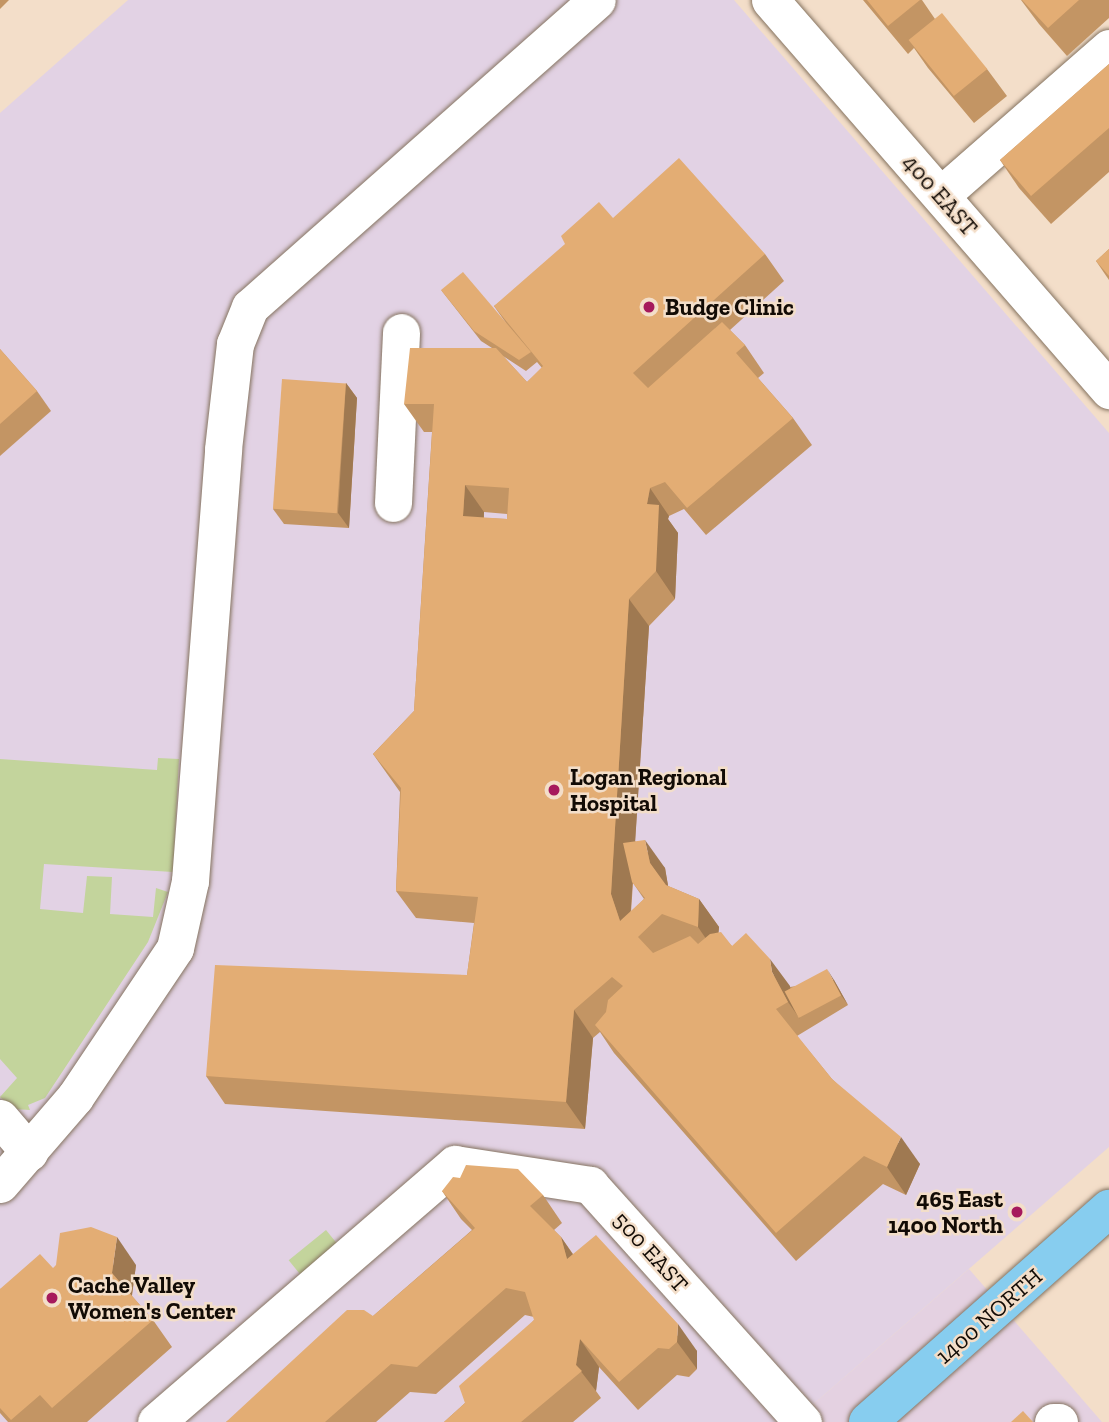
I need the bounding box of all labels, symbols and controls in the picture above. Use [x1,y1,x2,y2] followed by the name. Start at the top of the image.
[897,149,983,241] street label: 400 EAST
[665,293,794,321] place label: Budge Clinic
[639,297,659,317] marker: Budge Clinic
[570,763,727,817] place label: Logan Regional Hospital
[544,780,564,800] marker: Logan Regional Hospital
[888,1185,1003,1239] place label: 465 East 1400 North
[1009,1204,1025,1220] marker: 465 East 1400 North
[608,1206,694,1298] street label: 500 EAST
[930,1262,1048,1370] street label: 1400 NORTH
[68,1271,236,1325] place label: Cache Valley Women's Center
[42,1288,62,1308] marker: Cache Valley Women's Center

